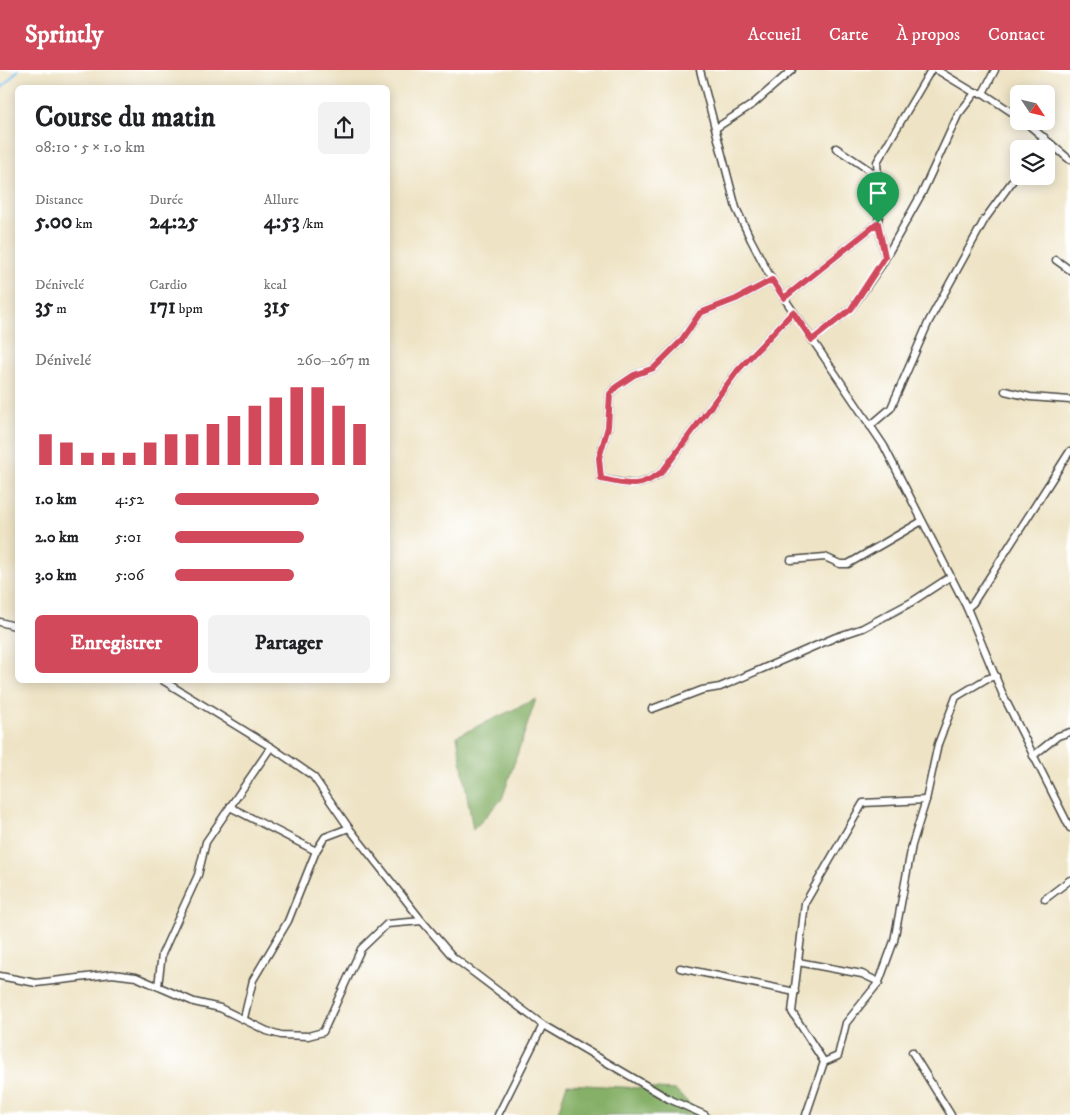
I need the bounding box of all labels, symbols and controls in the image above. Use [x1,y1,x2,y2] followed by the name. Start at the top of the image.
[25,20,103,50] text: Sprintly
[748,24,801,46] text: Accueil
[829,24,868,46] text: Carte
[896,24,960,46] text: À propos
[988,24,1045,46] text: Contact
[1010,85,1055,130] north arrow
[1010,85,1055,185] map controls
[35,100,215,135] text: Course du matin
[318,102,370,154] button: share
[35,137,145,157] text: 08:10 · 5 × 1.0 km
[1010,140,1055,185] button: layers
[857,172,899,223] pin
[864,179,892,207] icon: arrive
[35,191,83,209] text: Distance
[149,191,183,209] text: Durée
[264,191,299,209] text: Allure
[35,209,72,235] text: 5.00
[149,209,198,235] text: 24:25
[264,209,300,235] text: 4:53
[72,215,93,233] text: km
[300,215,324,233] text: /km
[35,276,84,294] text: Dénivelé
[149,276,187,294] text: Cardio
[264,276,287,294] text: kcal
[35,294,53,320] text: 35
[149,294,176,320] text: 171
[264,294,290,320] text: 315
[53,300,67,318] text: m
[176,300,203,318] text: bpm
[35,350,91,370] text: Dénivelé
[297,350,370,370] text: 260–267 m
[35,489,77,509] text: 1.0 km
[115,489,144,509] text: 4:52
[35,527,79,547] text: 2.0 km
[115,527,142,547] text: 5:01
[35,565,77,585] text: 3.0 km
[115,565,144,585] text: 5:06
[35,615,198,673] button: Enregistrer
[208,615,370,673] button: Partager

